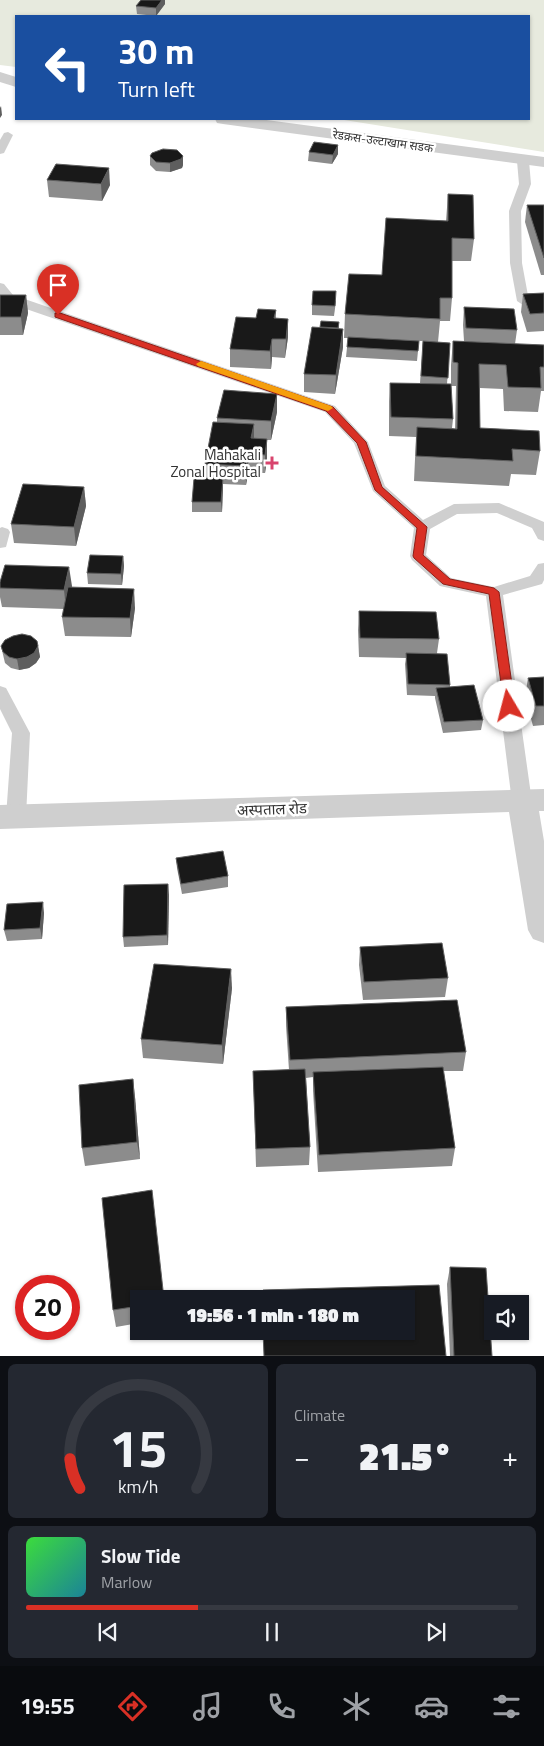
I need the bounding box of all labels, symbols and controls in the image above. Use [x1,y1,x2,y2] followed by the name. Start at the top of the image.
[118,24,194,78] text: 30 m
[35,35,100,100] icon: left
[118,72,195,106] text: Turn left
[331,125,435,158] street label: रेडक्रस-उल्टाखाम सडक
[37,264,79,315] pin
[44,271,72,299] icon: arrive
[170,443,261,483] place label: Mahakali Zonal Hospital
[265,456,279,470] marker: Mahakali Zonal Hospital
[482,679,534,731] position arrow
[237,796,308,822] street label: अस्पताल रोड
[15,1275,80,1340] speed limit sign: 20
[484,1295,529,1340] map controls
[484,1295,529,1340] button: sound
[186,1300,359,1329] text: 19:56 · 1 min · 180 m
[294,1403,345,1427] text: Climate
[109,1408,167,1487] text: 15
[359,1427,453,1485] text: 21.5°
[294,1435,310,1478] text: −
[502,1435,518,1478] text: +
[118,1473,158,1500] text: km/h
[101,1541,180,1570] text: Slow Tide
[101,1570,152,1594] text: Marlow
[94,1618,122,1646] icon: previous
[258,1618,286,1646] icon: pause
[422,1618,450,1646] icon: next
[20,1689,75,1723] text: 19:55
[115,1689,150,1724] icon: directions
[190,1689,225,1724] icon: music
[264,1689,299,1724] icon: phone
[339,1689,374,1724] icon: climate
[414,1689,449,1724] icon: car
[489,1689,524,1724] icon: filters

